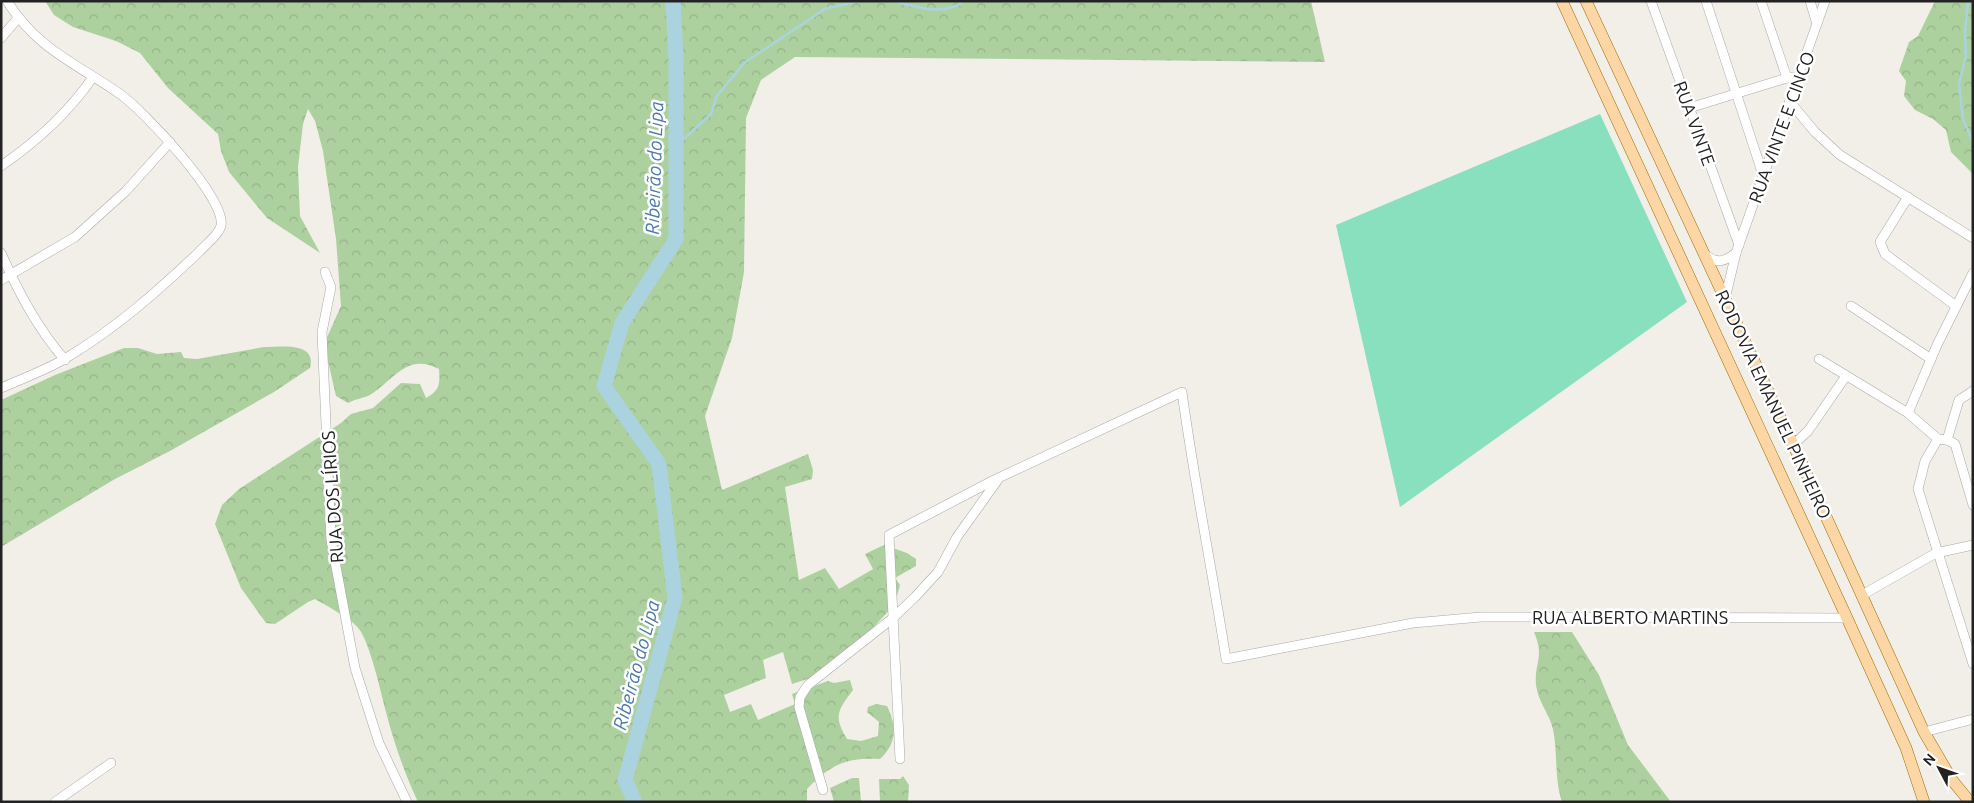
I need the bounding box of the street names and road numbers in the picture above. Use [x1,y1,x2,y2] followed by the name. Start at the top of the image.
[1744,48,1818,206] street label: RUA VINTE E CINCO
[1671,78,1719,168] street label: RUA VINTE
[1712,286,1836,522] street label: RODOVIA EMANUEL PINHEIRO
[316,430,347,564] street label: RUA DOS LÍRIOS
[1532,607,1728,627] street label: RUA ALBERTO MARTINS

